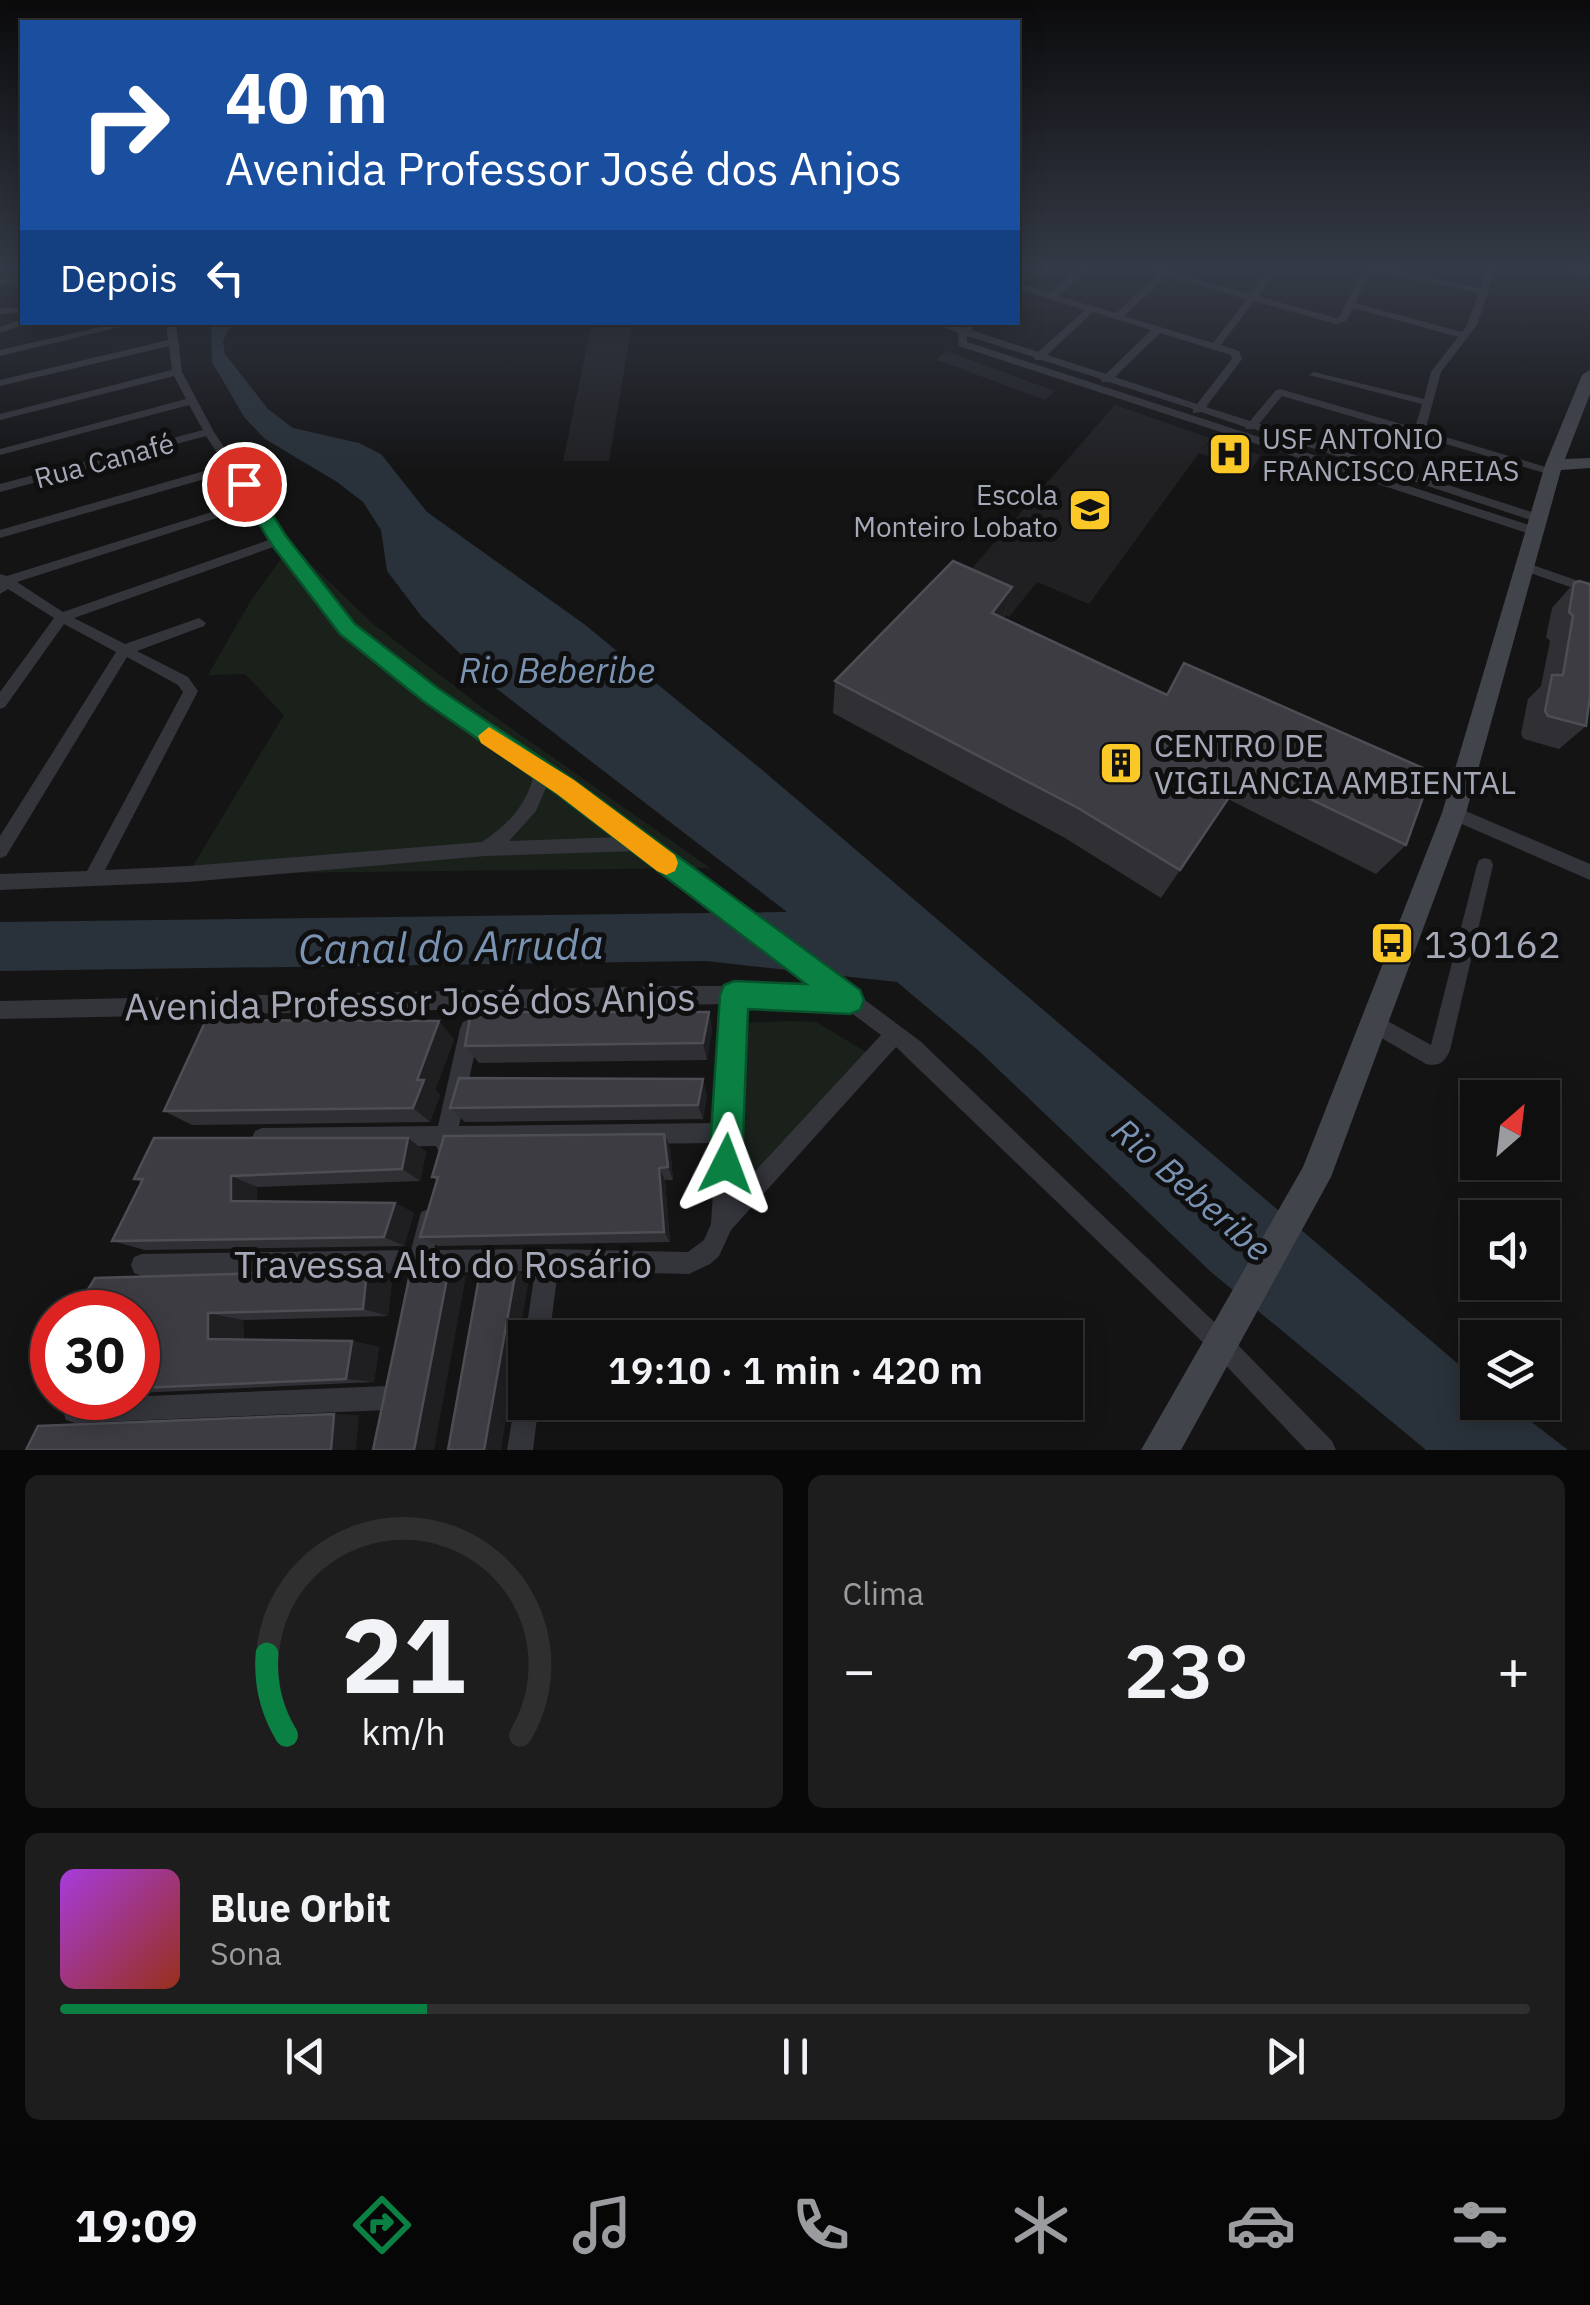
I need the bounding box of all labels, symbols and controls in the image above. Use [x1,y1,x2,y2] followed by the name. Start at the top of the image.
[225,51,388,142] text: 40 m
[60,60,190,190] icon: right
[225,139,902,197] text: Avenida Professor José dos Anjos
[198,250,253,305] icon: left
[60,253,178,302] text: Depois
[1262,420,1519,489] place label: USF ANTONIO FRANCISCO AREIAS
[30,424,178,496] street label: Rua Canafé
[1207,431,1253,477] hospital icon: USF ANTONIO FRANCISCO AREIAS
[202,442,287,527] pin
[217,457,272,512] icon: arrive
[853,476,1058,545] place label: Escola Monteiro Lobato
[1067,487,1113,533] school or university icon: Escola Monteiro Lobato
[459,647,655,693] water label: Rio Beberibe
[1154,724,1516,803] place label: CENTRO DE VIGILANCIA AMBIENTAL
[1098,740,1144,786] building icon: CENTRO DE VIGILANCIA AMBIENTAL
[298,916,604,976] water label: Canal do Arruda
[1424,919,1561,968] place label: 130162
[1369,920,1415,966] bus stop icon: 130162
[124,972,696,1030] street label: Avenida Professor José dos Anjos
[1460,1080,1560,1180] north arrow
[1460,1080,1560,1420] map controls
[1103,1107,1281,1271] water label: Rio Beberibe
[674,1112,778,1216] position arrow
[1460,1200,1560,1300] button: sound
[234,1239,652,1288] street label: Travessa Alto do Rosário
[30,1290,160,1420] speed limit sign: 30
[1460,1320,1560,1420] button: layers
[608,1345,983,1394] text: 19:10 · 1 min · 420 m
[843,1572,924,1614] text: Clima
[341,1586,466,1722] text: 21
[1124,1621,1249,1719] text: 23°
[843,1634,876,1705] text: −
[1497,1634,1530,1705] text: +
[362,1708,446,1755] text: km/h
[210,1883,391,1932] text: Blue Orbit
[210,1932,282,1974] text: Sona
[278,2029,333,2084] icon: previous
[768,2029,823,2084] icon: pause
[1258,2029,1313,2084] icon: next
[347,2190,417,2260] icon: directions
[567,2190,637,2260] icon: music
[786,2190,856,2260] icon: phone
[1006,2190,1076,2260] icon: climate
[1226,2190,1296,2260] icon: car
[1445,2190,1515,2260] icon: filters
[75,2196,198,2254] text: 19:09

